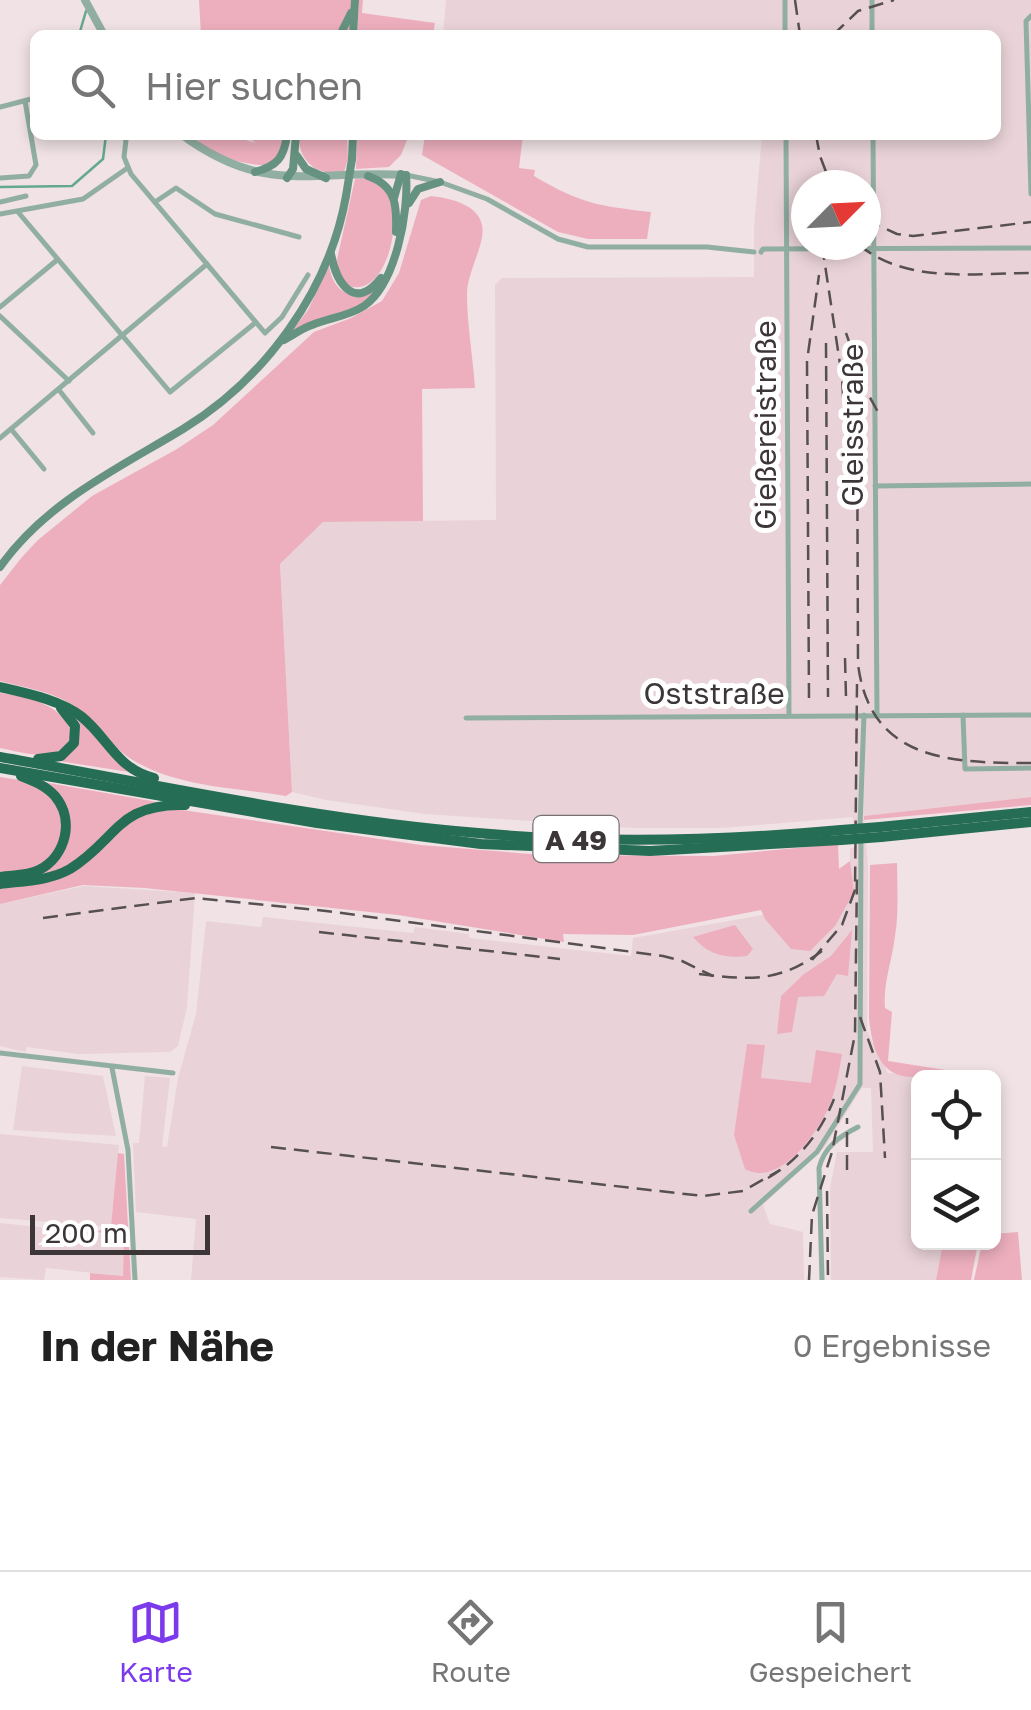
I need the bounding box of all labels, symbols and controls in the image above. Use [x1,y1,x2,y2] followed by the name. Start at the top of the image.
[30,30,1001,140] search box
[65,58,120,113] icon: search
[145,63,363,108] text: Hier suchen
[791,170,881,260] north arrow
[747,320,783,530] street label: Gießereistraße
[834,344,870,506] street label: Gleisstraße
[643,675,785,711] street label: Oststraße
[534,816,618,862] road number: A 49
[911,1070,1001,1250] map controls
[911,1070,1001,1160] button: locate
[911,1160,1001,1250] button: layers
[30,1210,210,1254] scale bar
[45,1216,128,1249] text: 200 m
[40,1320,274,1370] text: In der Nähe
[793,1326,991,1364] text: 0 Ergebnisse
[119,1595,193,1688] tab: Karte
[431,1595,511,1688] tab: Route
[749,1595,912,1688] tab: Gespeichert

